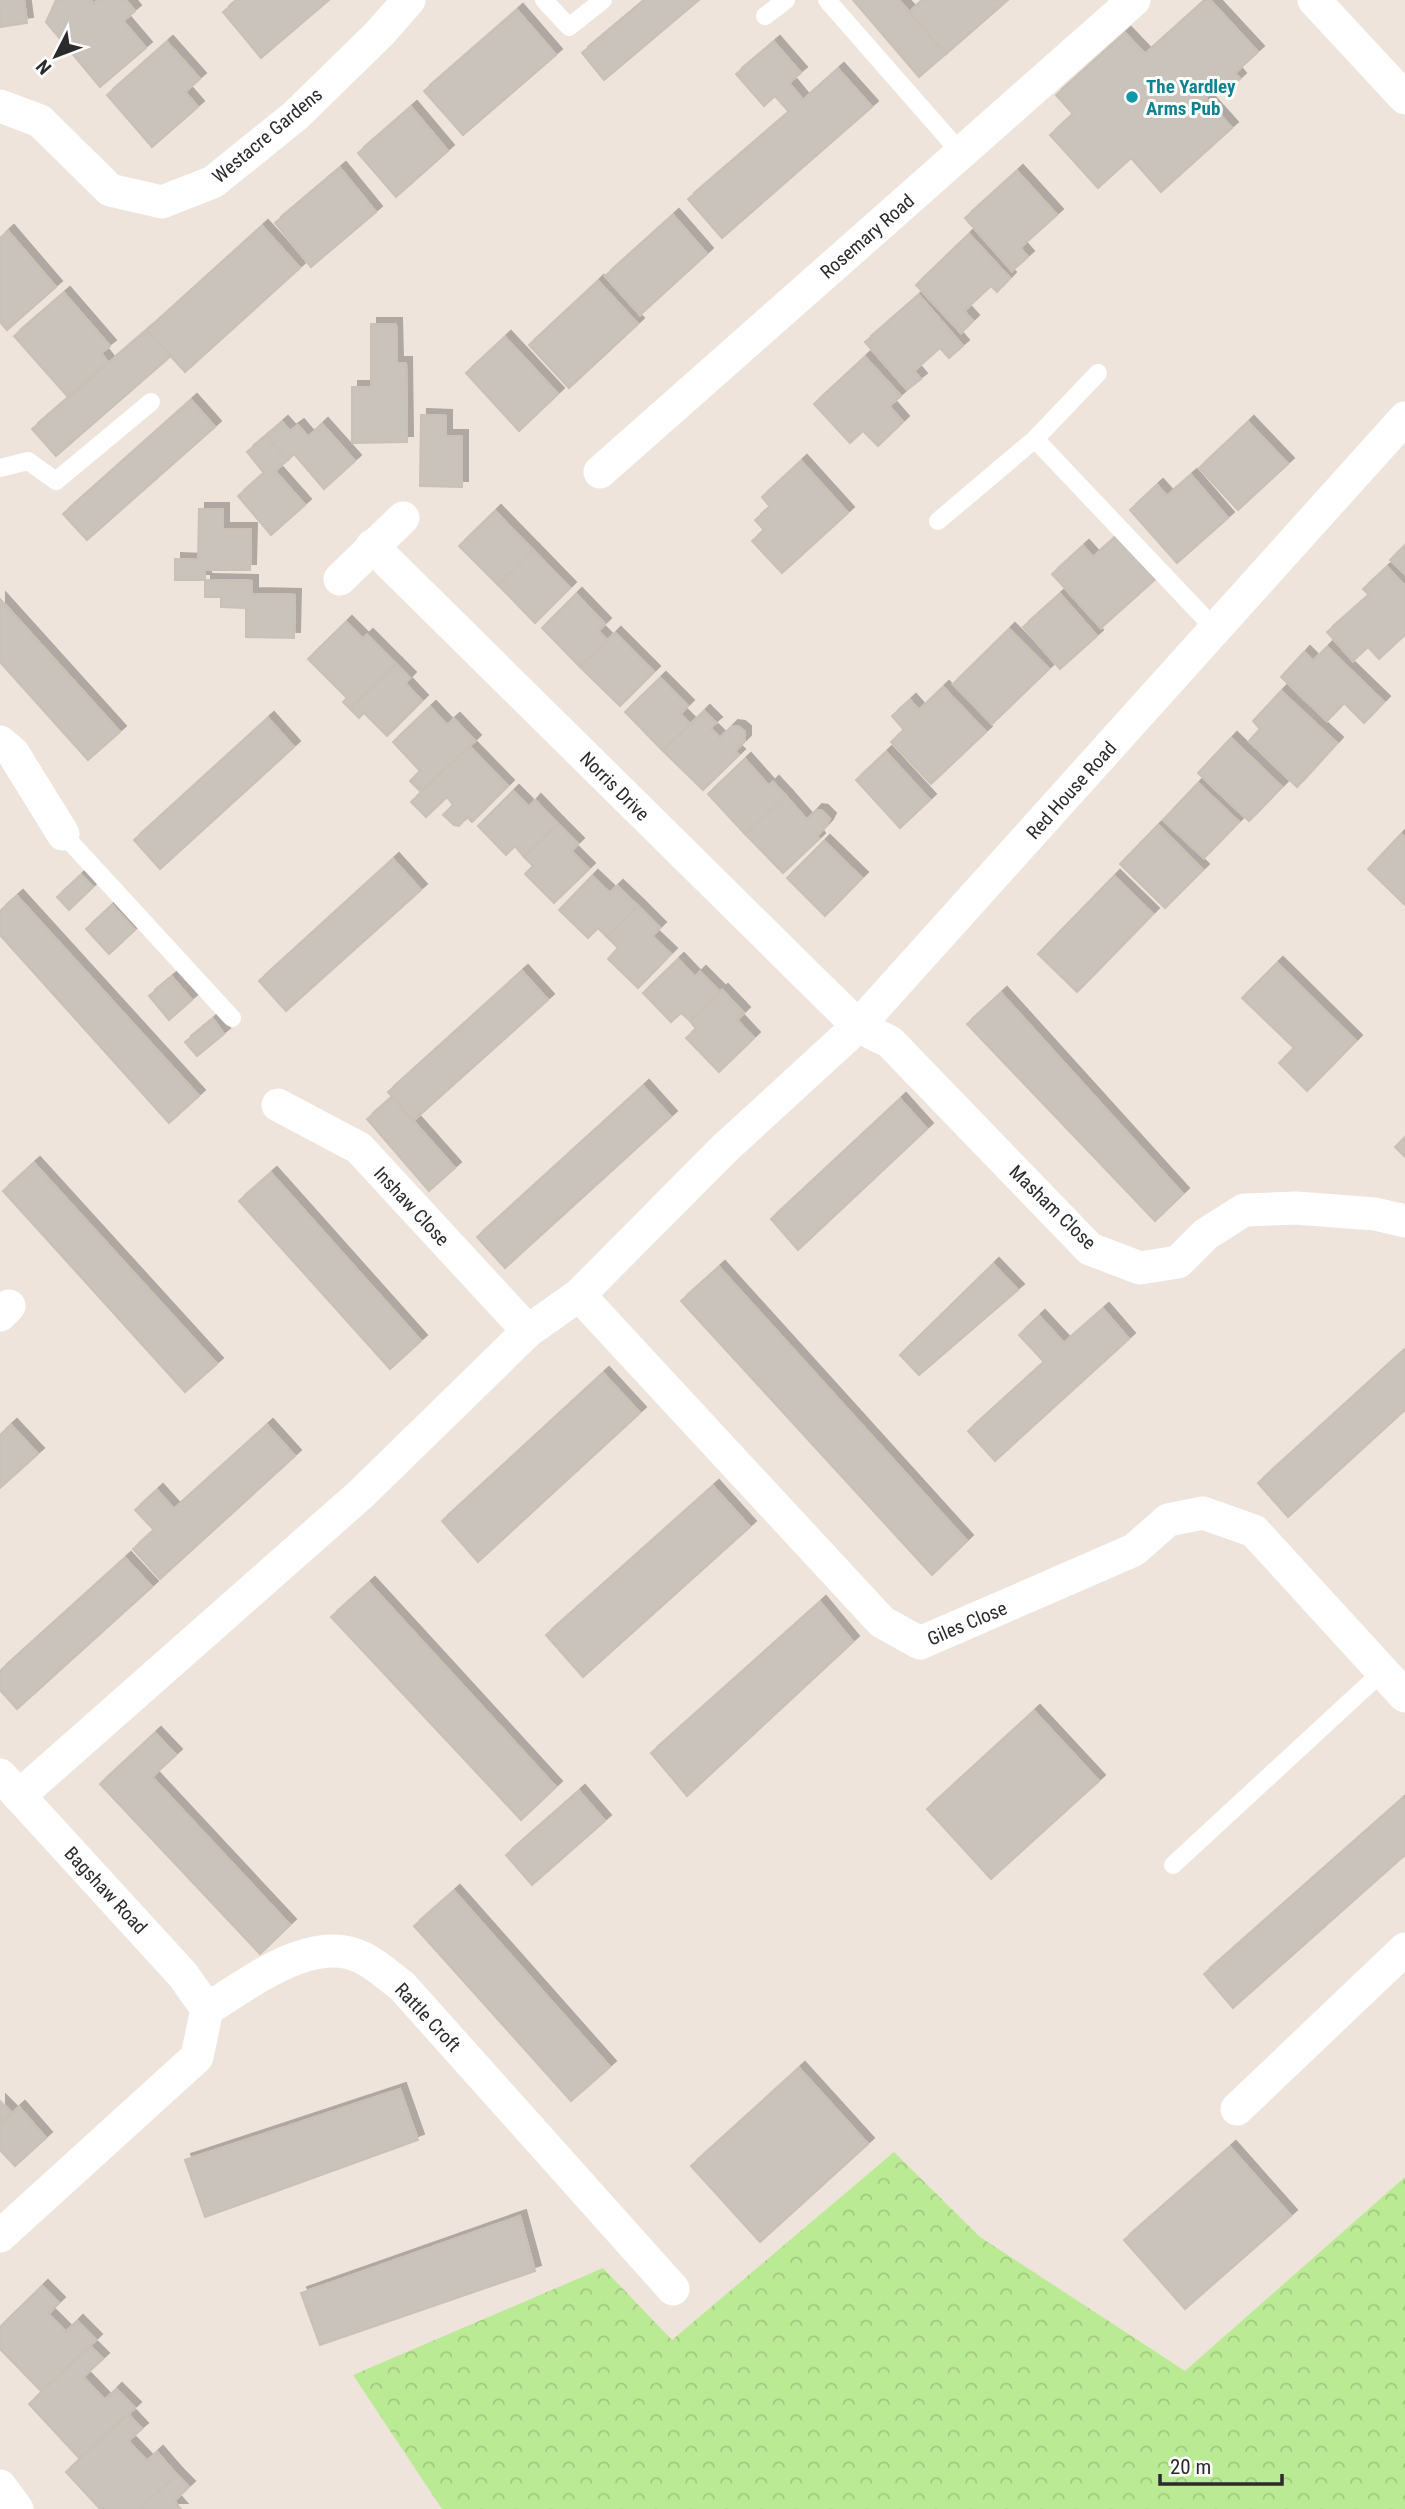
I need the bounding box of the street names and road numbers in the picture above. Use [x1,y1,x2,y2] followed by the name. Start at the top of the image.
[208,83,327,188] street label: Westacre Gardens
[816,189,919,283] street label: Rosemary Road
[1022,737,1121,844] street label: Red House Road
[575,747,654,826] street label: Norris Drive
[1005,1160,1101,1254] street label: Masham Close
[369,1162,454,1251] street label: Inshaw Close
[924,1596,1010,1650] street label: Giles Close
[59,1842,152,1939] street label: Bagshaw Road
[390,1978,465,2056] street label: Rattle Croft

